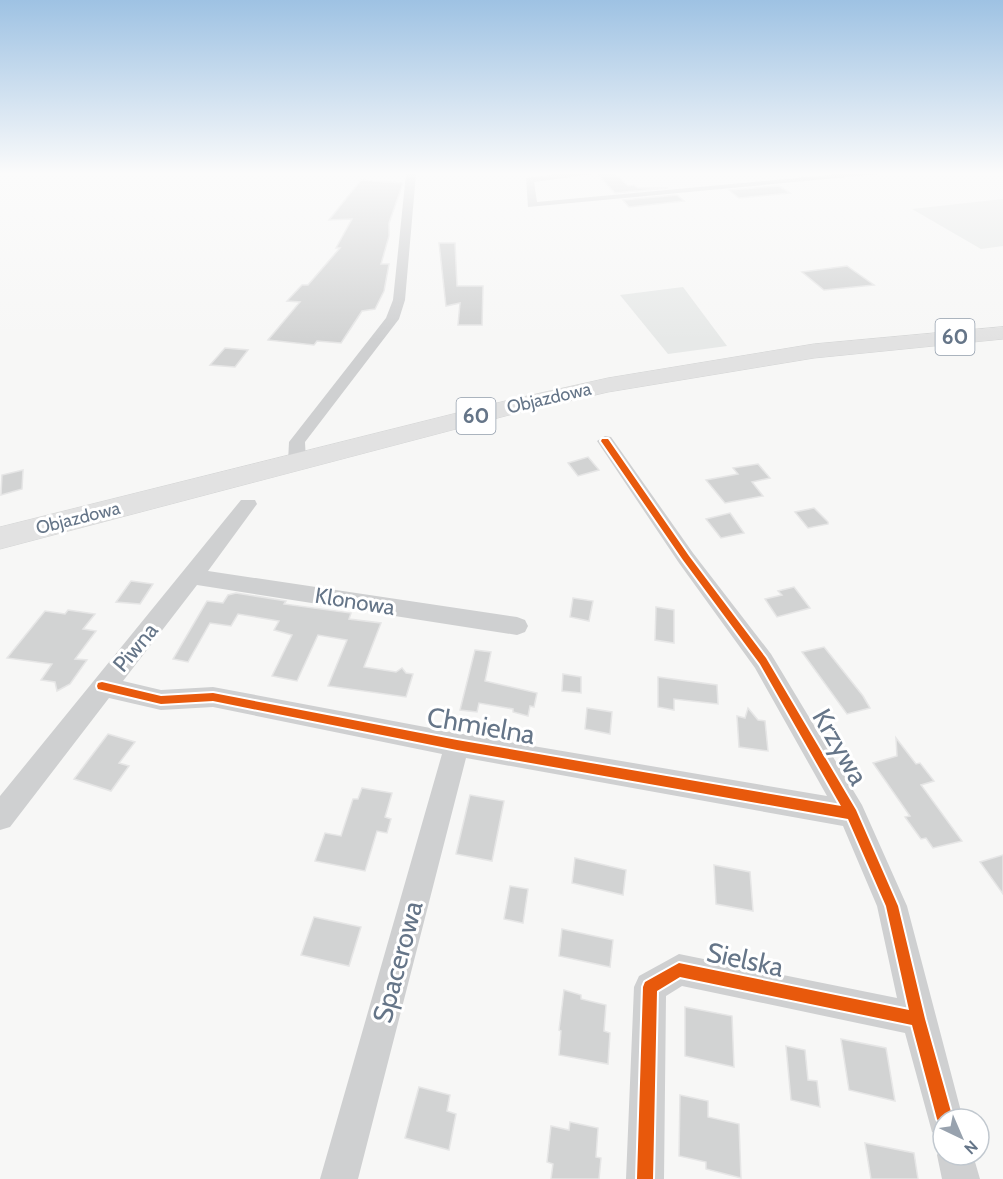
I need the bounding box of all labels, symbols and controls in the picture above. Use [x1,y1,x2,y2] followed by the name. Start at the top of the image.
[936,319,974,355] road number: 60
[505,378,594,418] street label: Objazdowa
[456,398,496,434] road number: 60
[34,497,123,539] street label: Objazdowa
[313,582,397,621] street label: Klonowa
[107,617,164,677] street label: Piwna
[425,700,538,751] street label: Chmielna
[805,703,875,791] street label: Krzywa
[365,897,430,1026] street label: Spacerowa
[704,935,787,984] street label: Sielska
[931,1107,991,1167] north arrow
[960,1137,982,1158] text: N

